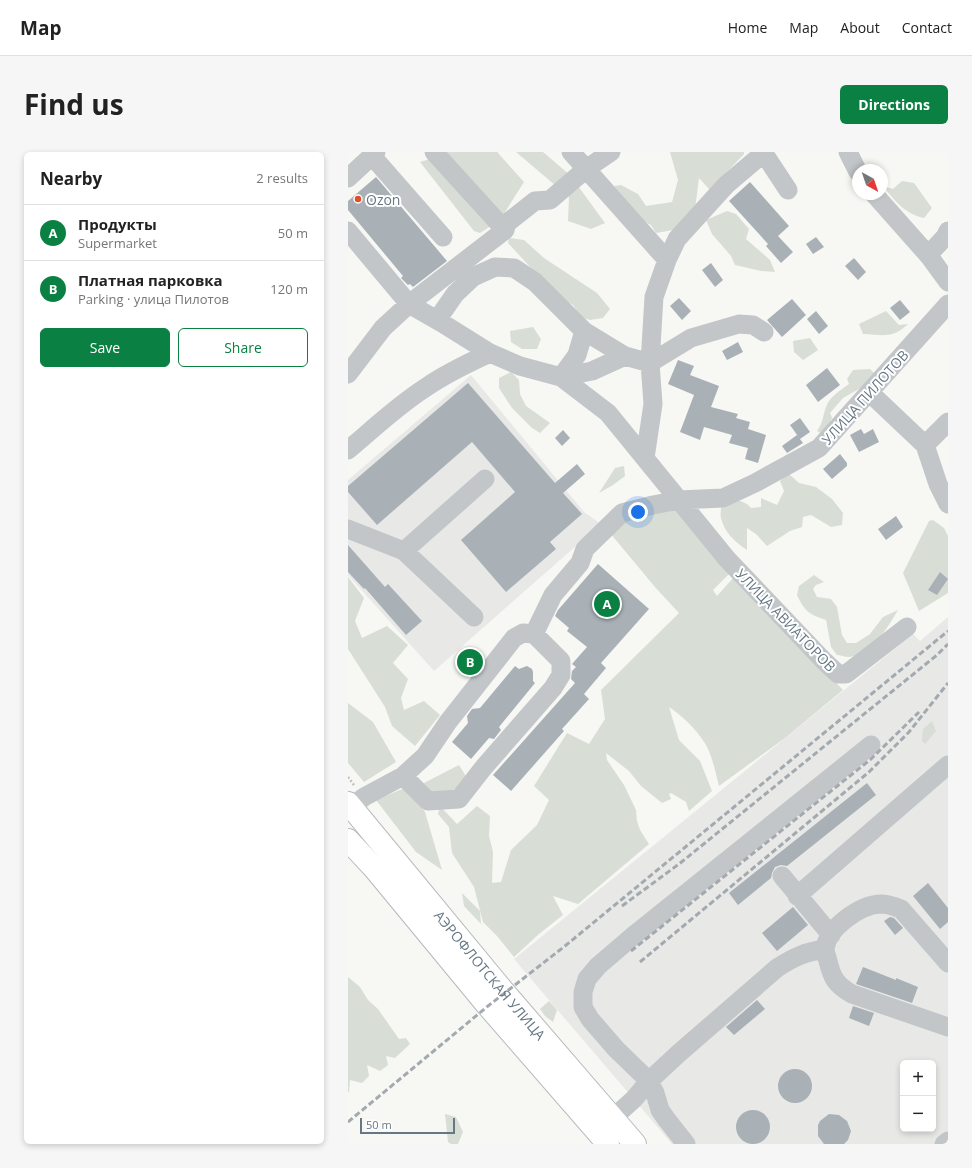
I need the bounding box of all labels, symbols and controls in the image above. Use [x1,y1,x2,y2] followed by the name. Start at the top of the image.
[20,15,61,41] text: Map
[728,18,767,37] text: Home
[789,18,818,37] text: Map
[840,18,880,37] text: About
[902,18,952,37] text: Contact
[24,85,124,123] text: Find us
[840,85,948,124] button: Directions
[852,164,888,200] north arrow
[40,167,102,190] text: Nearby
[256,169,308,187] text: 2 results
[366,190,400,209] place label: Ozon
[353,194,363,204] marker: Ozon
[78,214,157,234] text: Продукты
[49,224,57,242] text: A
[278,224,308,242] text: 50 m
[78,234,157,252] text: Supermarket
[78,270,223,290] text: Платная парковка
[49,280,57,298] text: B
[270,280,308,298] text: 120 m
[78,290,229,308] text: Parking · улица Пилотов
[40,328,170,367] button: Save
[178,328,308,367] button: Share
[817,346,913,448] street label: УЛИЦА ПИЛОТОВ
[628,502,648,522] your location
[732,564,840,676] street label: УЛИЦА АВИАТОРОВ
[594,589,620,619] pin: A
[457,647,483,677] pin: B
[431,906,550,1044] street label: АЭРОФЛОТСКАЯ УЛИЦА
[900,1060,936,1132] map controls
[900,1060,936,1096] button: +
[900,1096,936,1132] button: −
[360,1116,455,1135] scale bar
[366,1117,392,1132] text: 50 m

